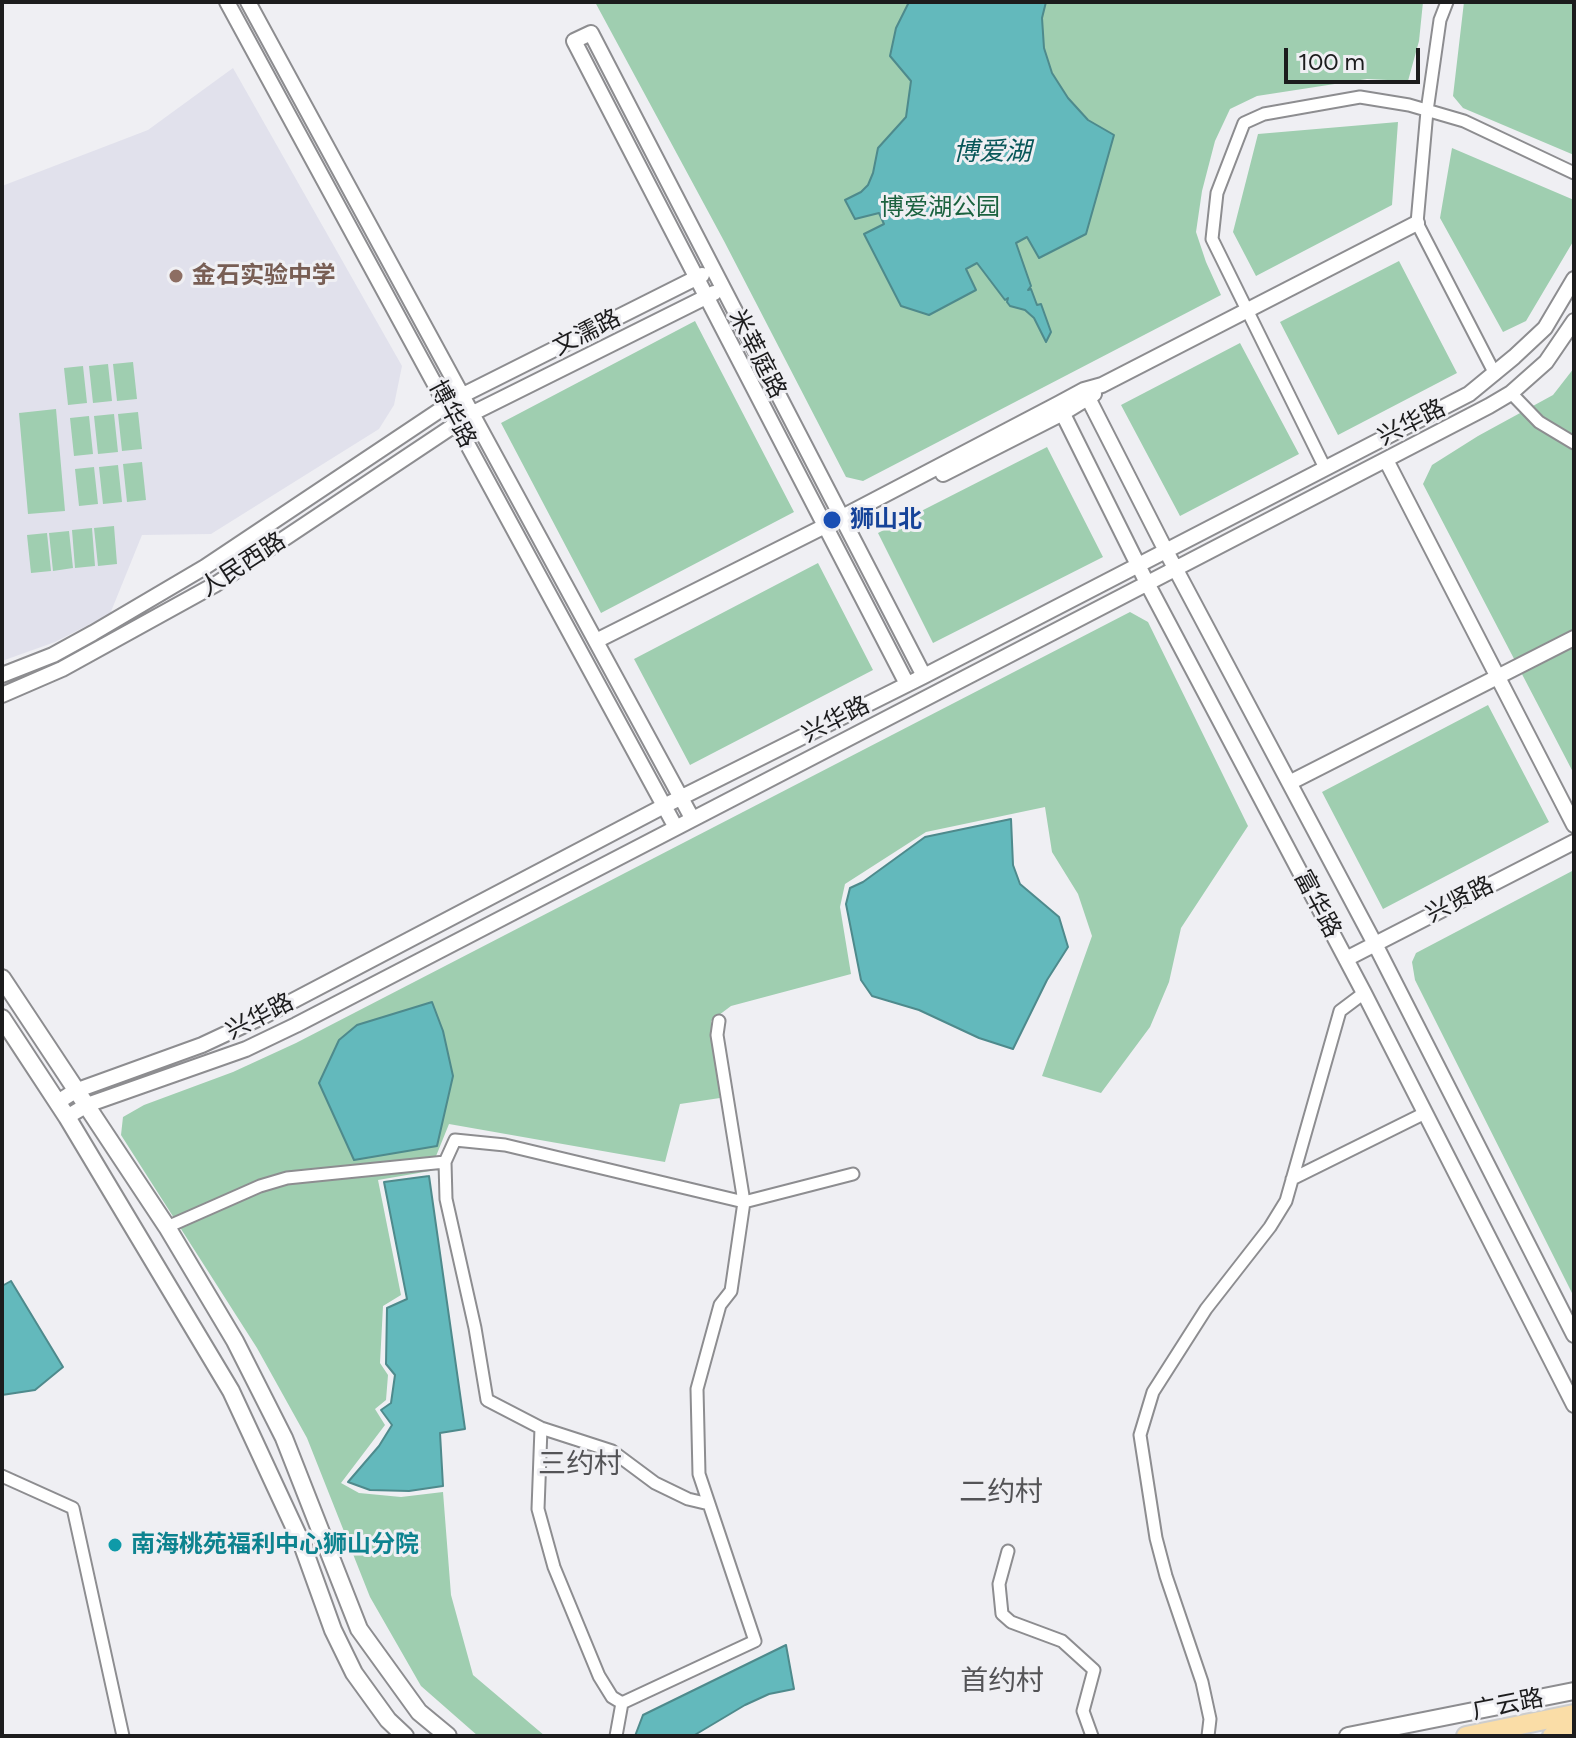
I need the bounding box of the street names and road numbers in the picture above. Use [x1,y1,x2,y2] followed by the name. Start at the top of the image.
[548,304,626,362] street label: 文濡路
[722,305,792,403] street label: 米莘庭路
[422,375,482,453] street label: 博华路
[1373,394,1451,452] street label: 兴华路
[195,527,291,603] street label: 人民西路
[797,691,875,749] street label: 兴华路
[1287,865,1347,943] street label: 富华路
[1421,871,1499,929] street label: 兴贤路
[221,988,299,1046] street label: 兴华路
[1470,1684,1546,1726] street label: 广云路

